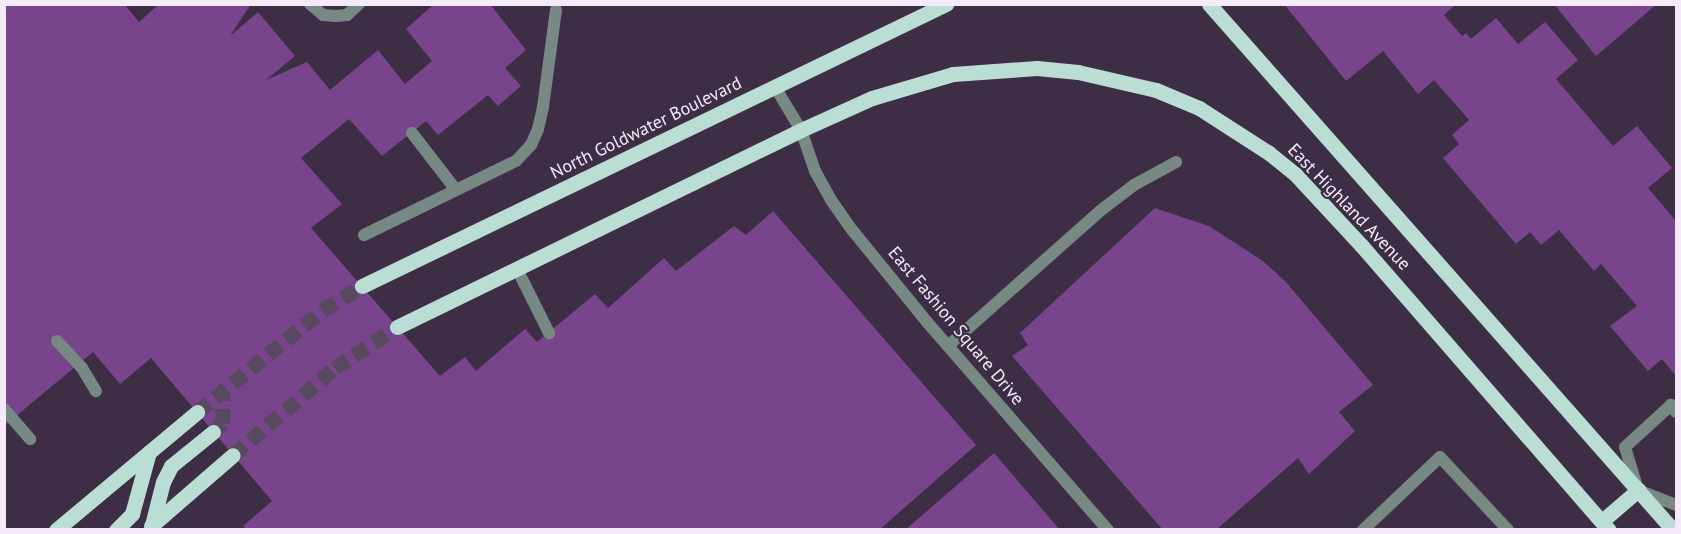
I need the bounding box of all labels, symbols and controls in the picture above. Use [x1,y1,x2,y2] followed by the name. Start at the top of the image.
[547,72,745,184] street label: North Goldwater Boulevard
[1283,139,1415,275] street label: East Highland Avenue
[883,242,1029,410] street label: East Fashion Square Drive

